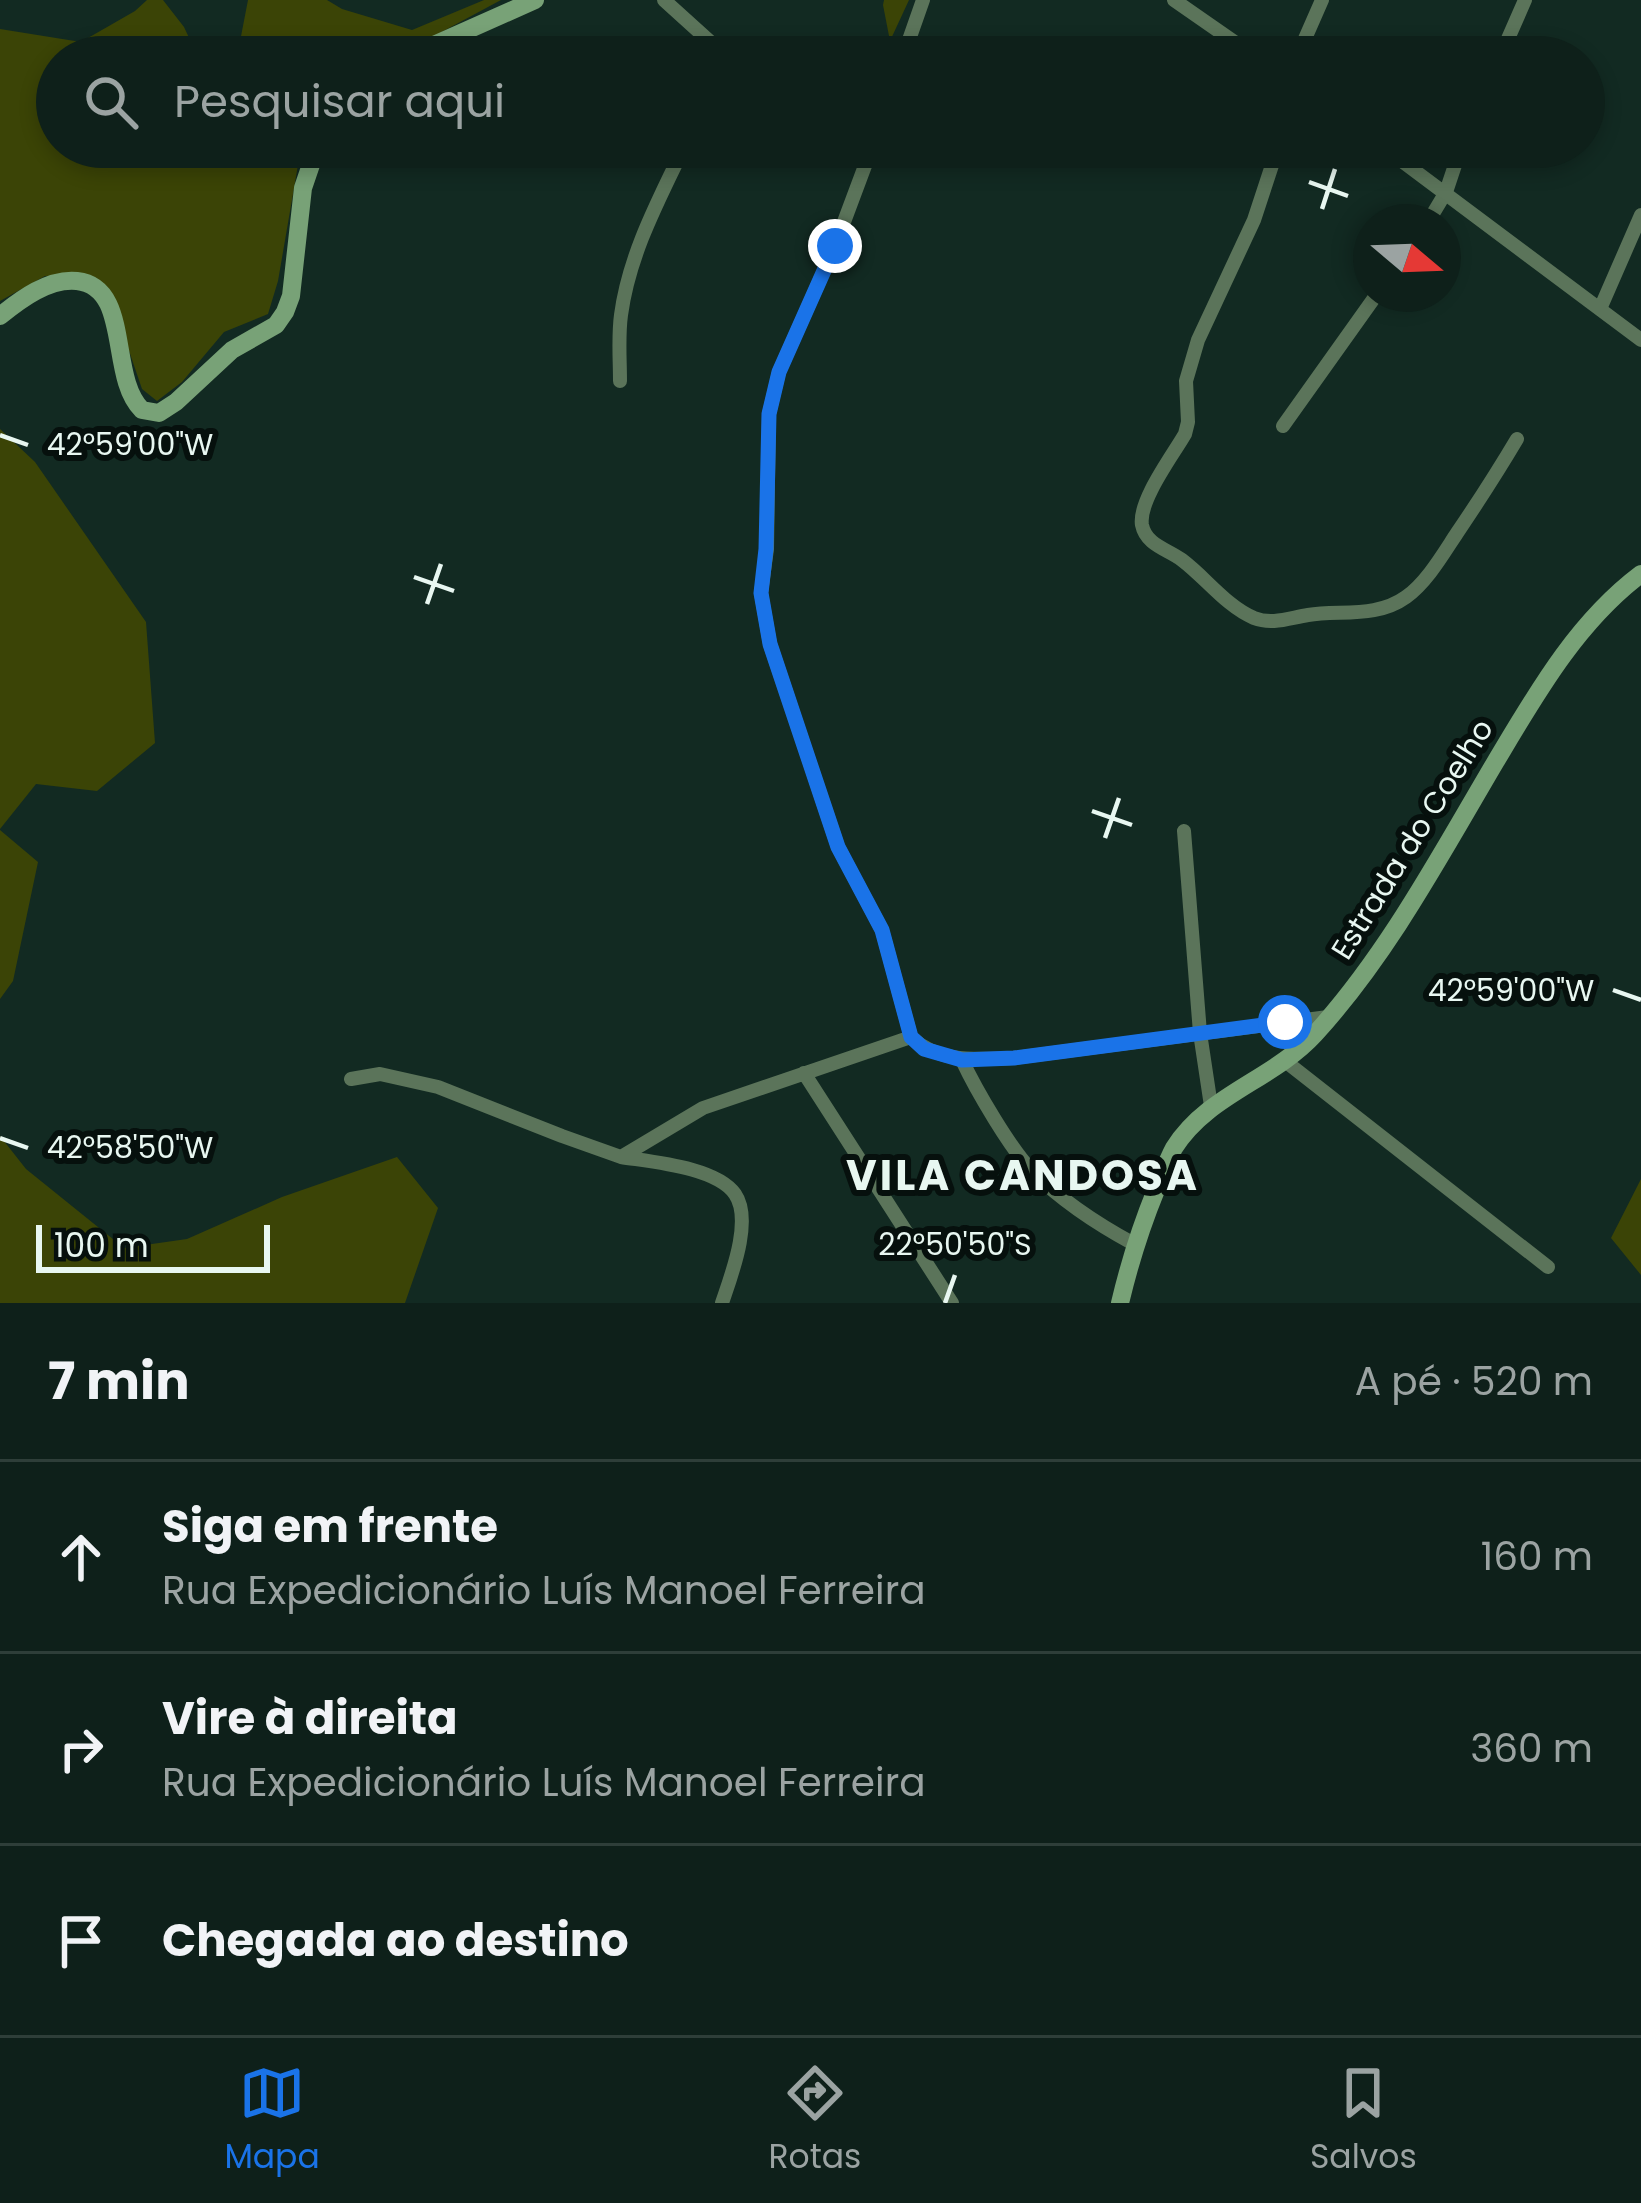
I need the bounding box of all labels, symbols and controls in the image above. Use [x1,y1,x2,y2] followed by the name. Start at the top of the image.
[36,36,1605,168] search box
[78,69,144,135] icon: search
[174,70,505,133] text: Pesquisar aqui
[1353,204,1461,312] north arrow
[808,219,862,273] route end
[47,423,213,466] text: 42°59'00"W
[1321,710,1503,968] street label: Estrada do Coelho
[1428,969,1594,1012] text: 42°59'00"W
[1258,995,1312,1049] route start
[47,1126,213,1169] text: 42°58'50"W
[846,1146,1200,1205] district label: VILA CANDOSA
[36,1219,270,1272] scale bar
[54,1222,149,1269] text: 100 m
[878,1223,1032,1266] text: 22°50'50"S
[48,1345,190,1417] text: 7 min
[1355,1354,1593,1409] text: A pé · 520 m
[162,1495,498,1558] text: Siga em frente
[48,1524,114,1590] icon: ahead
[1481,1529,1593,1584] text: 160 m
[162,1563,926,1618] text: Rua Expedicionário Luís Manoel Ferreira
[162,1687,458,1750] text: Vire à direita
[48,1716,114,1782] icon: right
[1470,1721,1593,1776] text: 360 m
[162,1755,926,1810] text: Rua Expedicionário Luís Manoel Ferreira
[48,1908,114,1974] icon: arrive
[162,1909,629,1972] text: Chegada ao destino
[224,2060,320,2182] tab: Mapa
[768,2060,861,2182] tab: Rotas
[1310,2060,1417,2182] tab: Salvos

